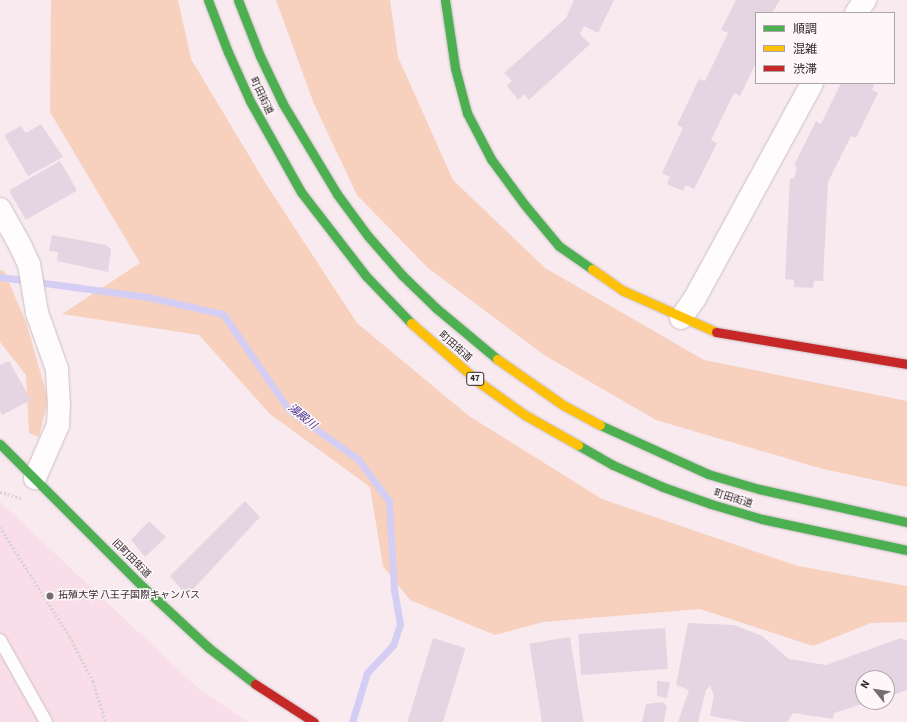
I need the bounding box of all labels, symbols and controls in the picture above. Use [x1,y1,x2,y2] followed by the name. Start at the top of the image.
[755,12,895,84] legend
[793,21,817,38] text: 順調
[793,41,817,58] text: 混雑
[793,61,817,78] text: 渋滞
[247,75,275,117] street label: 町田街道
[436,329,474,365] street label: 町田街道
[466,372,484,386] road number: 47
[285,401,319,433] water label: 湯殿川
[712,487,754,511] street label: 町田街道
[109,537,153,581] street label: 旧町田街道
[58,590,200,602] place label: 拓殖大学 八王子国際キャンパス
[45,591,55,601] marker: 拓殖大学 八王子国際キャンパス
[855,670,895,710] north arrow
[857,677,873,691] text: N

